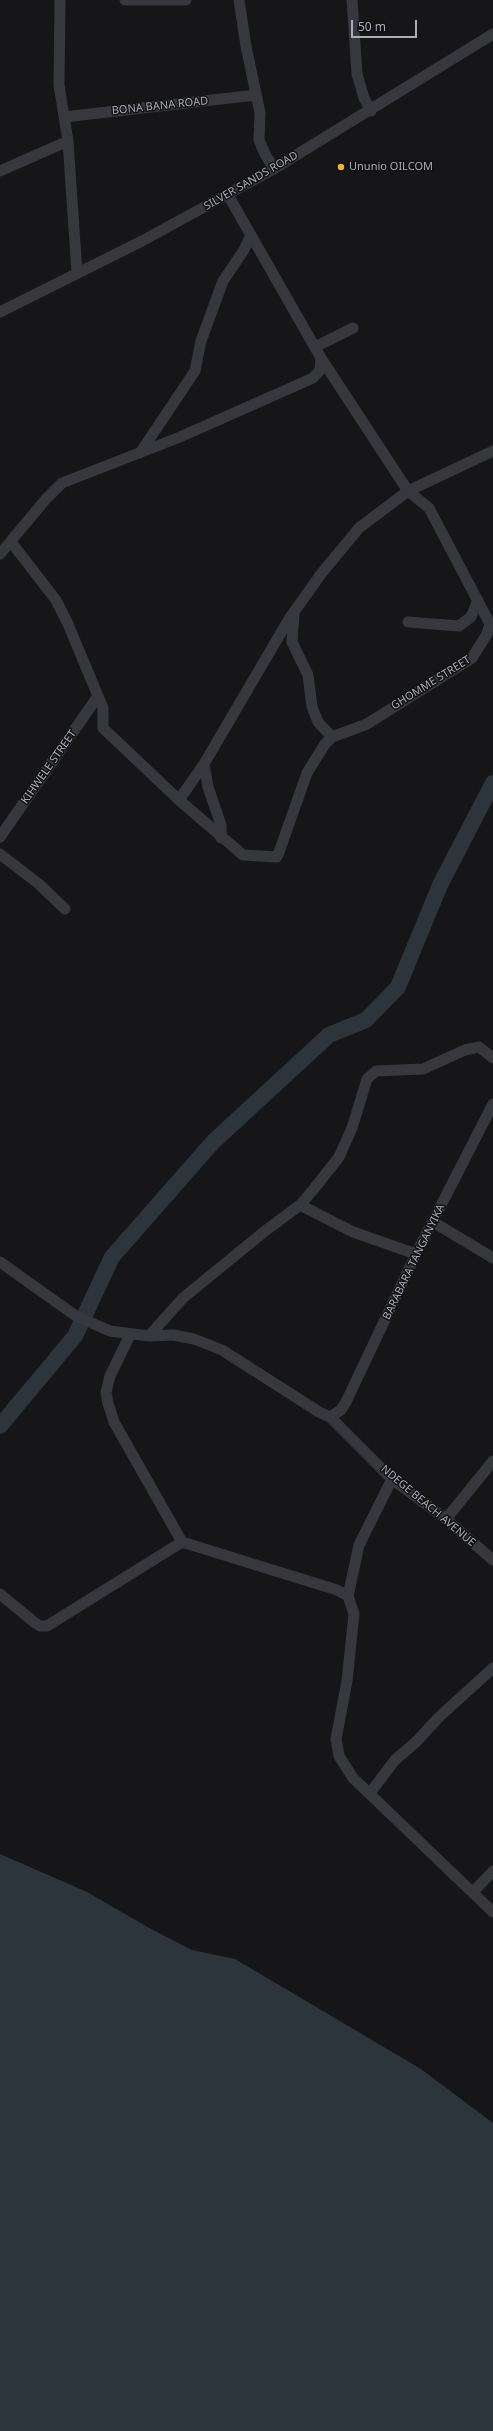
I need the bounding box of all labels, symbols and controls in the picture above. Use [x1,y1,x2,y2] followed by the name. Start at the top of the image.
[353,12,419,38] scale bar
[358,18,386,35] text: 50 m
[111,94,209,118] street label: BONA BANA ROAD
[202,149,300,213] street label: SILVER SANDS ROAD
[349,160,433,174] place label: Ununio OILCOM
[336,162,346,172] marker: Ununio OILCOM
[389,653,473,713] street label: GHOMME STREET
[19,728,79,806] street label: KIHWELE STREET
[380,1202,448,1322] street label: BARABARA TANGANYIKA
[378,1463,478,1549] street label: NDEGE BEACH AVENUE

